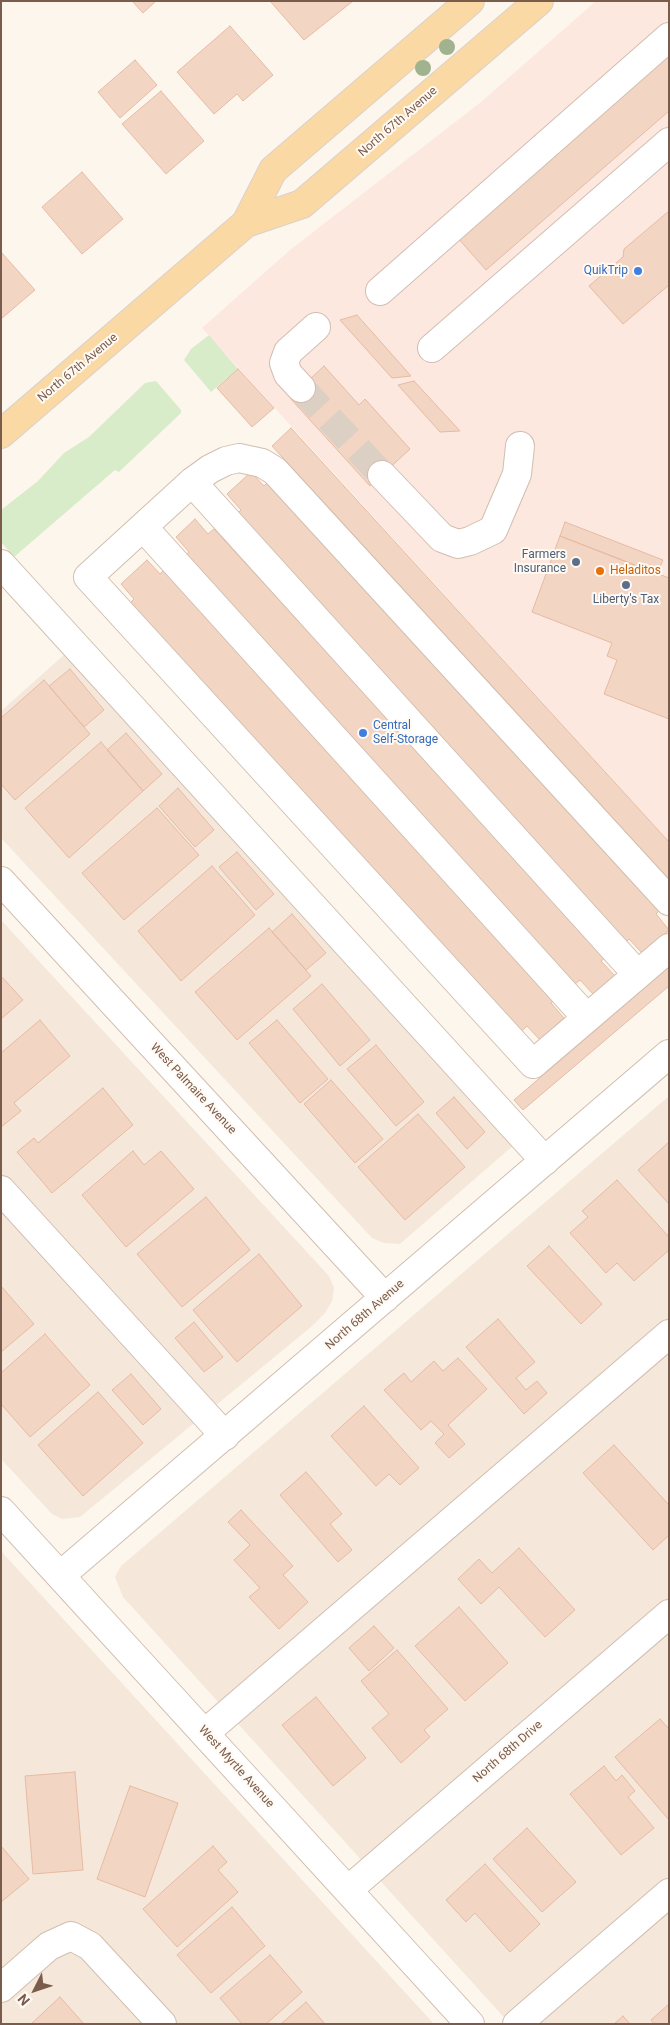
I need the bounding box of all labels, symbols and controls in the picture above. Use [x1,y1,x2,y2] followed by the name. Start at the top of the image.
[356,84,440,160] street label: North 67th Avenue
[584,264,628,278] place label: QuikTrip
[632,265,644,277] marker: QuikTrip
[35,331,121,405] street label: North 67th Avenue
[514,548,566,576] place label: Farmers Insurance
[570,556,582,568] marker: Farmers Insurance
[610,564,661,578] place label: Heladitos
[594,565,606,577] marker: Heladitos
[620,579,632,591] marker: Liberty's Tax
[593,593,659,607] place label: Liberty's Tax
[373,719,438,747] place label: Central Self-Storage
[357,727,369,739] marker: Central Self-Storage
[147,1040,239,1138] street label: West Palmaire Avenue
[323,1277,407,1353] street label: North 68th Avenue
[470,1718,546,1786] street label: North 68th Drive
[195,1723,277,1811] street label: West Myrtle Avenue
[10,1965,60,2015] north arrow
[14,1991,33,2009] text: N

